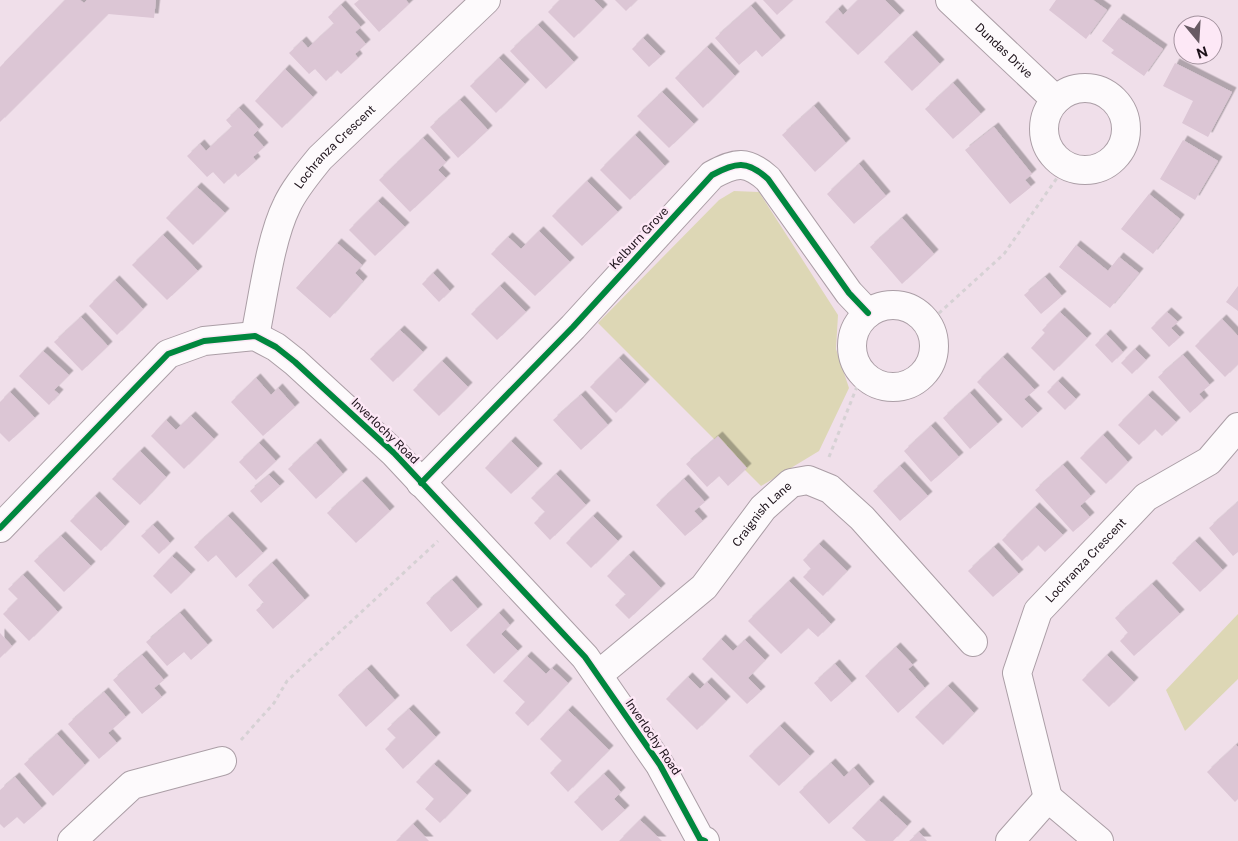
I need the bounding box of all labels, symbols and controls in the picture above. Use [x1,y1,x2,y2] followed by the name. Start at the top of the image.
[1173,15,1223,65] north arrow
[972,20,1036,81] street label: Dundas Drive
[1194,43,1210,62] text: N
[292,102,378,191] street label: Lochranza Crescent
[607,204,671,272] street label: Kelburn Grove
[348,395,422,467] street label: Inverlochy Road
[729,479,795,550] street label: Craignish Lane
[1043,515,1129,605] street label: Lochranza Crescent
[622,696,684,778] street label: Inverlochy Road

